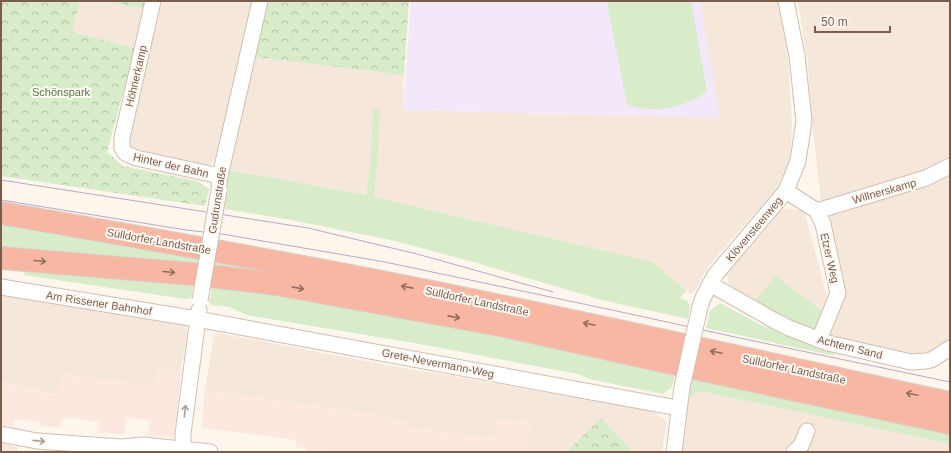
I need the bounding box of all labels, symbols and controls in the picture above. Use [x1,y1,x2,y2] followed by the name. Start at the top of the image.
[815,8,890,34] scale bar
[821,15,848,29] text: 50 m
[123,44,149,108] street label: Höhnerkamp
[32,86,91,98] park label: Schönspark
[132,150,210,180] street label: Hinter der Bahn
[206,166,228,234] street label: Gudrunstraße
[851,176,917,206] street label: Willnerskamp
[723,194,785,264] street label: Klövensteenweg
[106,226,212,256] street label: Sülldorfer Landstraße
[818,232,842,284] street label: Etzer Weg
[33,257,46,265] one-way arrow
[162,269,175,276] one-way arrow
[401,282,414,290] one-way arrow
[291,284,304,292] one-way arrow
[424,284,530,318] street label: Sülldorfer Landstraße
[45,289,154,317] street label: Am Rissener Bahnhof
[447,313,460,321] one-way arrow
[583,320,596,328] one-way arrow
[816,333,884,361] street label: Achtern Sand
[381,346,495,380] street label: Grete-Nevermann-Weg
[710,348,723,356] one-way arrow
[741,352,847,386] street label: Sülldorfer Landstraße
[906,390,919,398] one-way arrow
[182,405,189,418] one-way arrow
[33,437,46,444] one-way arrow

